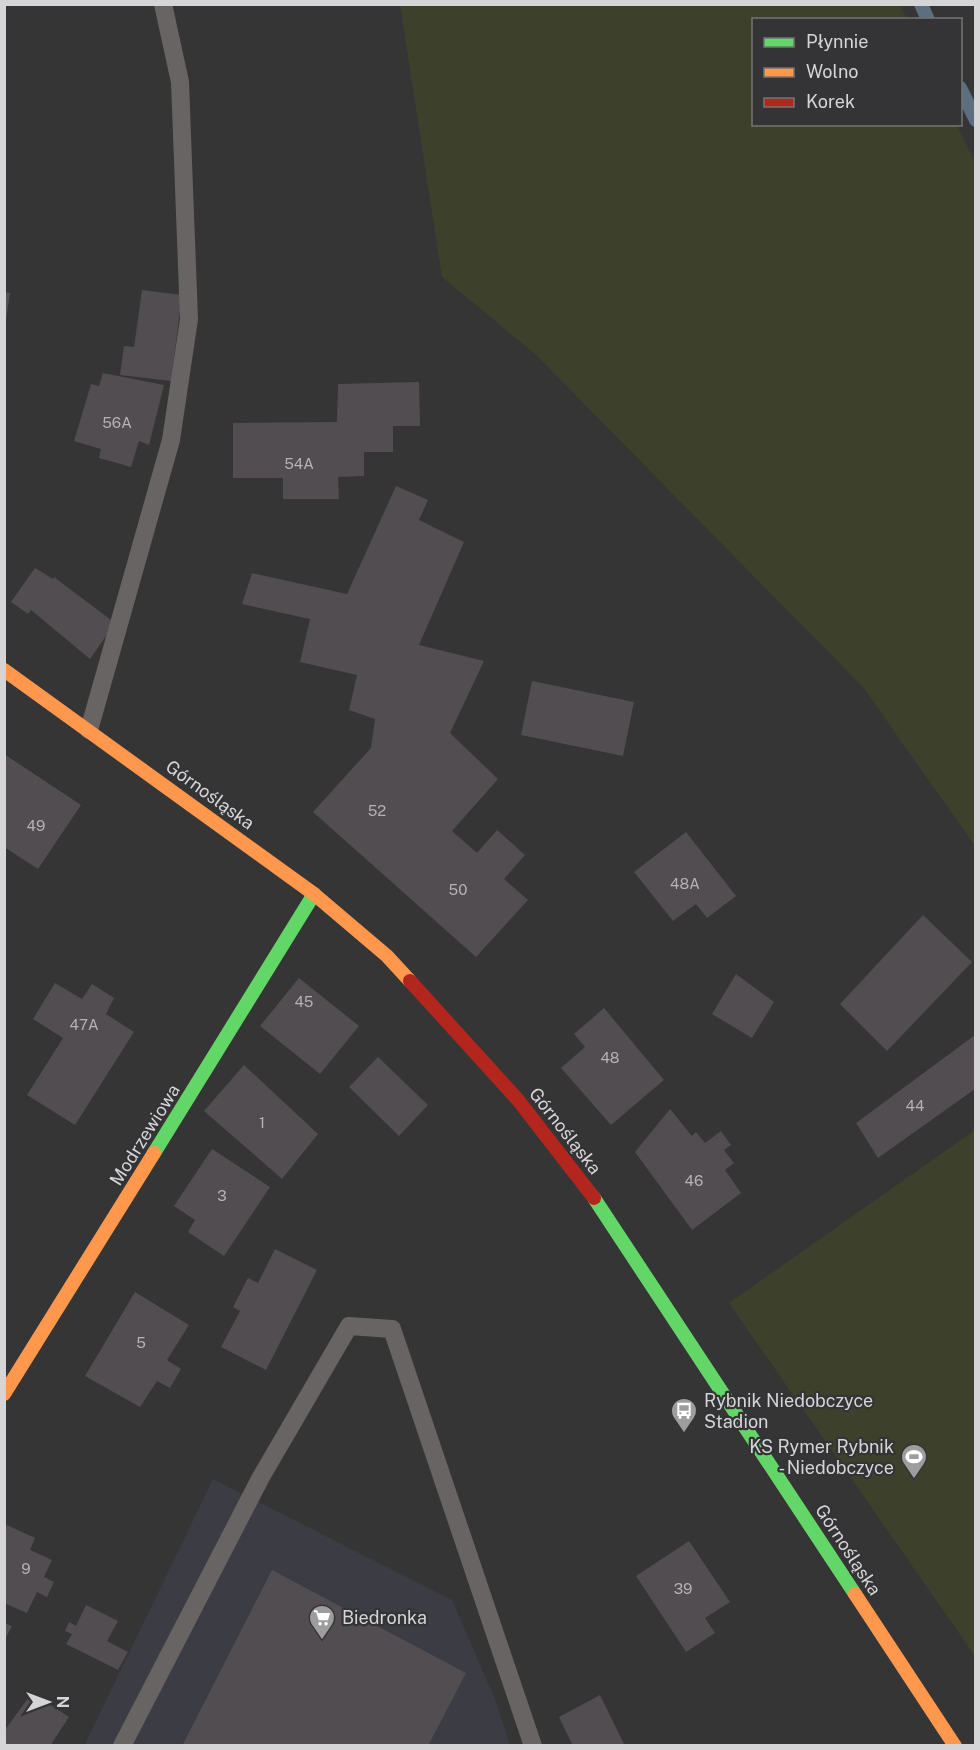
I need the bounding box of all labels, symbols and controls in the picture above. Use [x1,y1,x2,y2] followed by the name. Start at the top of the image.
[752,18,962,126] legend
[806,31,869,52] text: Płynnie
[806,61,858,82] text: Wolno
[806,91,855,112] text: Korek
[102,414,132,431] house number: 56A
[284,455,314,472] house number: 54A
[162,755,259,834] street label: Górnośląska
[368,802,386,819] house number: 52
[27,817,45,834] house number: 49
[670,875,700,892] house number: 48A
[449,881,467,898] house number: 50
[295,993,313,1010] house number: 45
[69,1016,99,1033] house number: 47A
[600,1049,620,1066] house number: 48
[105,1080,184,1189] street label: Modrzewiowa
[525,1083,606,1178] street label: Górnośląska
[906,1097,924,1114] house number: 44
[259,1114,265,1131] house number: 1
[685,1172,703,1189] house number: 46
[217,1187,227,1204] house number: 3
[136,1334,146,1351] house number: 5
[704,1390,873,1432] place label: Rybnik Niedobczyce Stadion
[669,1396,699,1434] bus stop icon: Rybnik Niedobczyce Stadion
[749,1436,894,1478] place label: KS Rymer Rybnik - Niedobczyce
[899,1442,929,1480] sports icon: KS Rymer Rybnik - Niedobczyce
[811,1500,886,1599] street label: Górnośląska
[21,1560,31,1577] house number: 9
[674,1580,692,1597] house number: 39
[307,1603,337,1641] supermarket icon: Biedronka
[342,1607,427,1628] place label: Biedronka
[18,1672,78,1732] north arrow
[53,1696,72,1708] text: N

